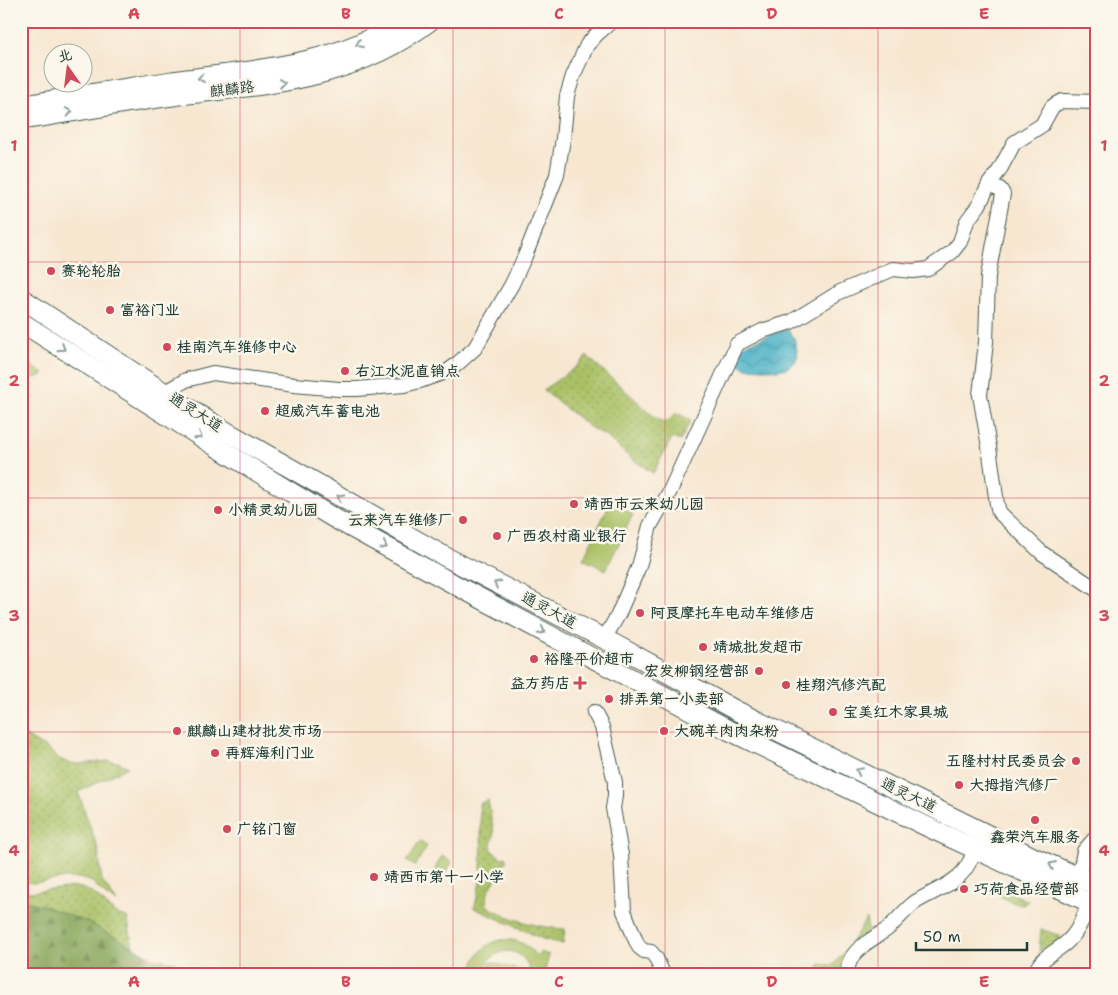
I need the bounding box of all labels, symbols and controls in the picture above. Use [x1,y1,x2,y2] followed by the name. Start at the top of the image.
[128,3,140,24] text: A
[341,3,351,24] text: B
[554,3,564,24] text: C
[766,3,778,24] text: D
[979,3,989,24] text: E
[355,38,364,49] one-way arrow
[42,42,92,92] north arrow
[56,45,74,66] text: 北
[196,72,204,83] one-way arrow
[208,76,256,102] street label: 麒麟路
[278,78,287,88] one-way arrow
[65,108,74,118] one-way arrow
[10,135,18,156] text: 1
[1100,135,1108,156] text: 1
[61,261,121,281] place label: 赛轮轮胎
[45,265,57,277] marker: 赛轮轮胎
[120,300,180,320] place label: 富裕门业
[104,304,116,316] marker: 富裕门业
[177,337,297,357] place label: 桂南汽车维修中心
[161,341,173,353] marker: 桂南汽车维修中心
[57,342,66,352] one-way arrow
[355,361,460,381] place label: 右江水泥直销点
[339,365,351,377] marker: 右江水泥直销点
[8,370,20,391] text: 2
[1098,370,1110,391] text: 2
[165,388,227,436] street label: 通灵大道
[275,401,380,421] place label: 超威汽车蓄电池
[259,405,271,417] marker: 超威汽车蓄电池
[194,430,203,439] one-way arrow
[336,493,345,503] one-way arrow
[584,494,704,514] place label: 靖西市云来幼儿园
[568,498,580,510] marker: 靖西市云来幼儿园
[228,500,318,520] place label: 小精灵幼儿园
[212,504,224,516] marker: 小精灵幼儿园
[348,510,453,530] place label: 云来汽车维修厂
[457,514,469,526] marker: 云来汽车维修厂
[507,526,627,546] place label: 广西农村商业银行
[491,530,503,542] marker: 广西农村商业银行
[379,539,388,549] one-way arrow
[494,580,503,590] one-way arrow
[518,587,580,633] street label: 通灵大道
[650,603,815,623] place label: 阿良摩托车电动车维修店
[8,605,20,626] text: 3
[1098,605,1110,626] text: 3
[634,607,646,619] marker: 阿良摩托车电动车维修店
[537,625,546,635] one-way arrow
[713,637,803,657] place label: 靖城批发超市
[697,641,709,653] marker: 靖城批发超市
[544,649,634,669] place label: 裕隆平价超市
[528,653,540,665] marker: 裕隆平价超市
[644,661,749,681] place label: 宏发柳钢经营部
[753,665,765,677] marker: 宏发柳钢经营部
[510,673,570,693] place label: 益方药店
[796,675,886,695] place label: 桂翔汽修汽配
[574,677,586,689] marker: 益方药店
[780,679,792,691] marker: 桂翔汽修汽配
[619,689,724,709] place label: 排弄第一小卖部
[603,693,615,705] marker: 排弄第一小卖部
[843,702,948,722] place label: 宝美红木家具城
[827,706,839,718] marker: 宝美红木家具城
[187,721,322,741] place label: 麒麟山建材批发市场
[674,721,779,741] place label: 大碗羊肉肉杂粉
[171,725,183,737] marker: 麒麟山建材批发市场
[658,725,670,737] marker: 大碗羊肉肉杂粉
[225,743,315,763] place label: 再辉海利门业
[209,747,221,759] marker: 再辉海利门业
[946,751,1066,771] place label: 五隆村村民委员会
[1070,755,1082,767] marker: 五隆村村民委员会
[855,767,864,777] one-way arrow
[878,773,940,817] street label: 通灵大道
[969,775,1059,795] place label: 大拇指汽修厂
[953,779,965,791] marker: 大拇指汽修厂
[1029,814,1041,826] marker: 鑫荣汽车服务
[237,819,297,839] place label: 广铭门窗
[221,823,233,835] marker: 广铭门窗
[990,827,1080,847] place label: 鑫荣汽车服务
[8,840,20,861] text: 4
[1098,840,1110,861] text: 4
[1048,861,1057,872] one-way arrow
[384,867,504,887] place label: 靖西市第十一小学
[368,871,380,883] marker: 靖西市第十一小学
[974,879,1079,899] place label: 巧荷食品经营部
[958,883,970,895] marker: 巧荷食品经营部
[916,920,1027,952] scale bar
[923,927,961,947] text: 50 m
[128,971,140,992] text: A
[341,971,351,992] text: B
[554,971,564,992] text: C
[766,971,778,992] text: D
[979,971,989,992] text: E

